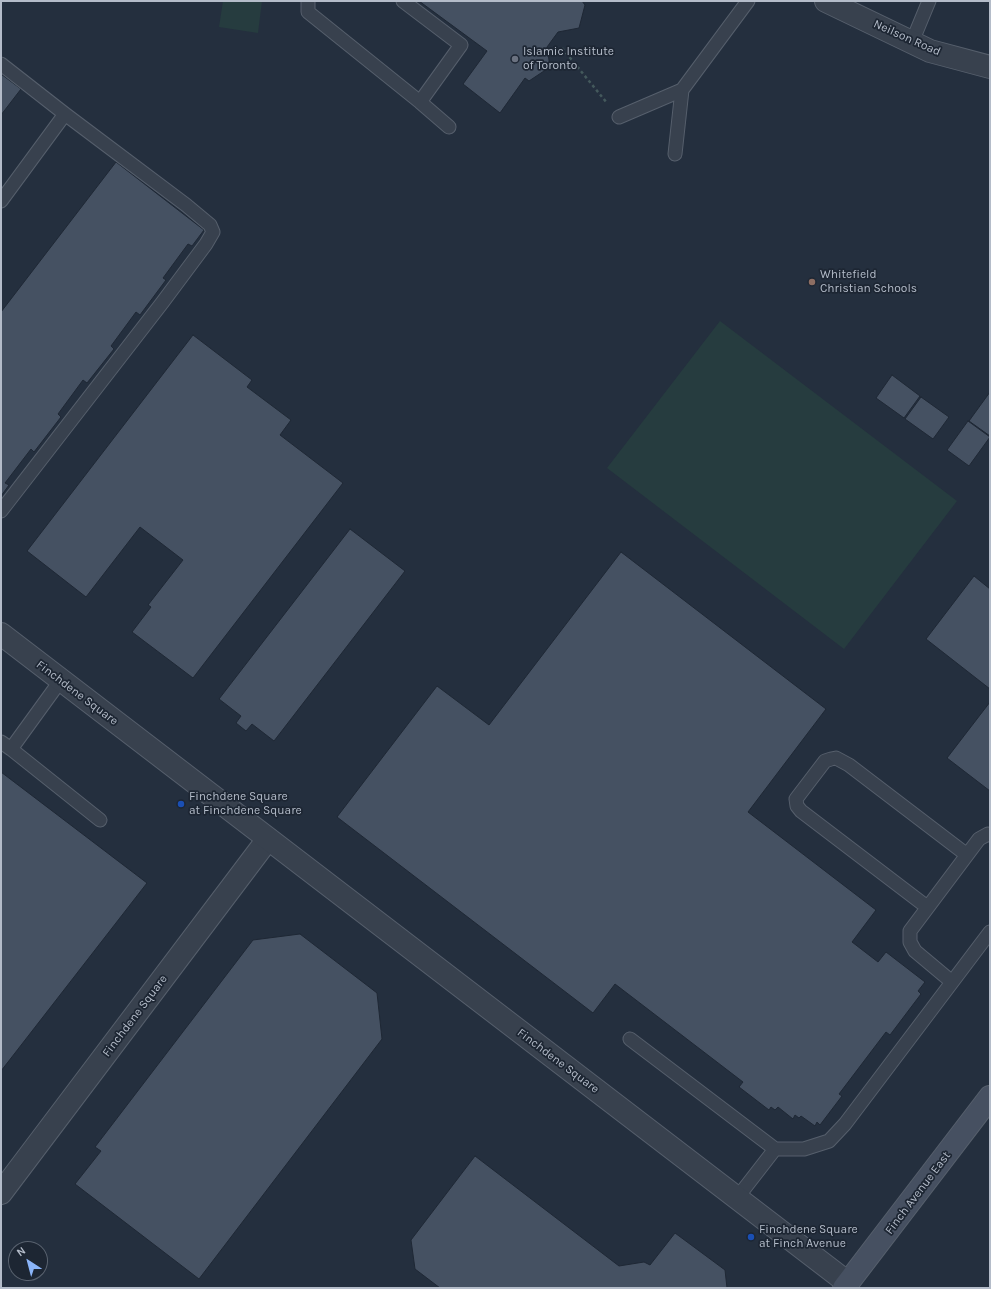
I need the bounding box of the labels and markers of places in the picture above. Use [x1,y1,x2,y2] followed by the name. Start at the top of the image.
[523,45,614,73] place label: Islamic Institute of Toronto
[510,54,520,64] marker: Islamic Institute of Toronto
[820,268,917,296] place label: Whitefield Christian Schools
[807,277,817,287] marker: Whitefield Christian Schools
[189,790,302,818] place label: Finchdene Square at Finchdene Square
[176,799,186,809] marker: Finchdene Square at Finchdene Square
[759,1223,858,1251] place label: Finchdene Square at Finch Avenue
[746,1232,756,1242] marker: Finchdene Square at Finch Avenue

